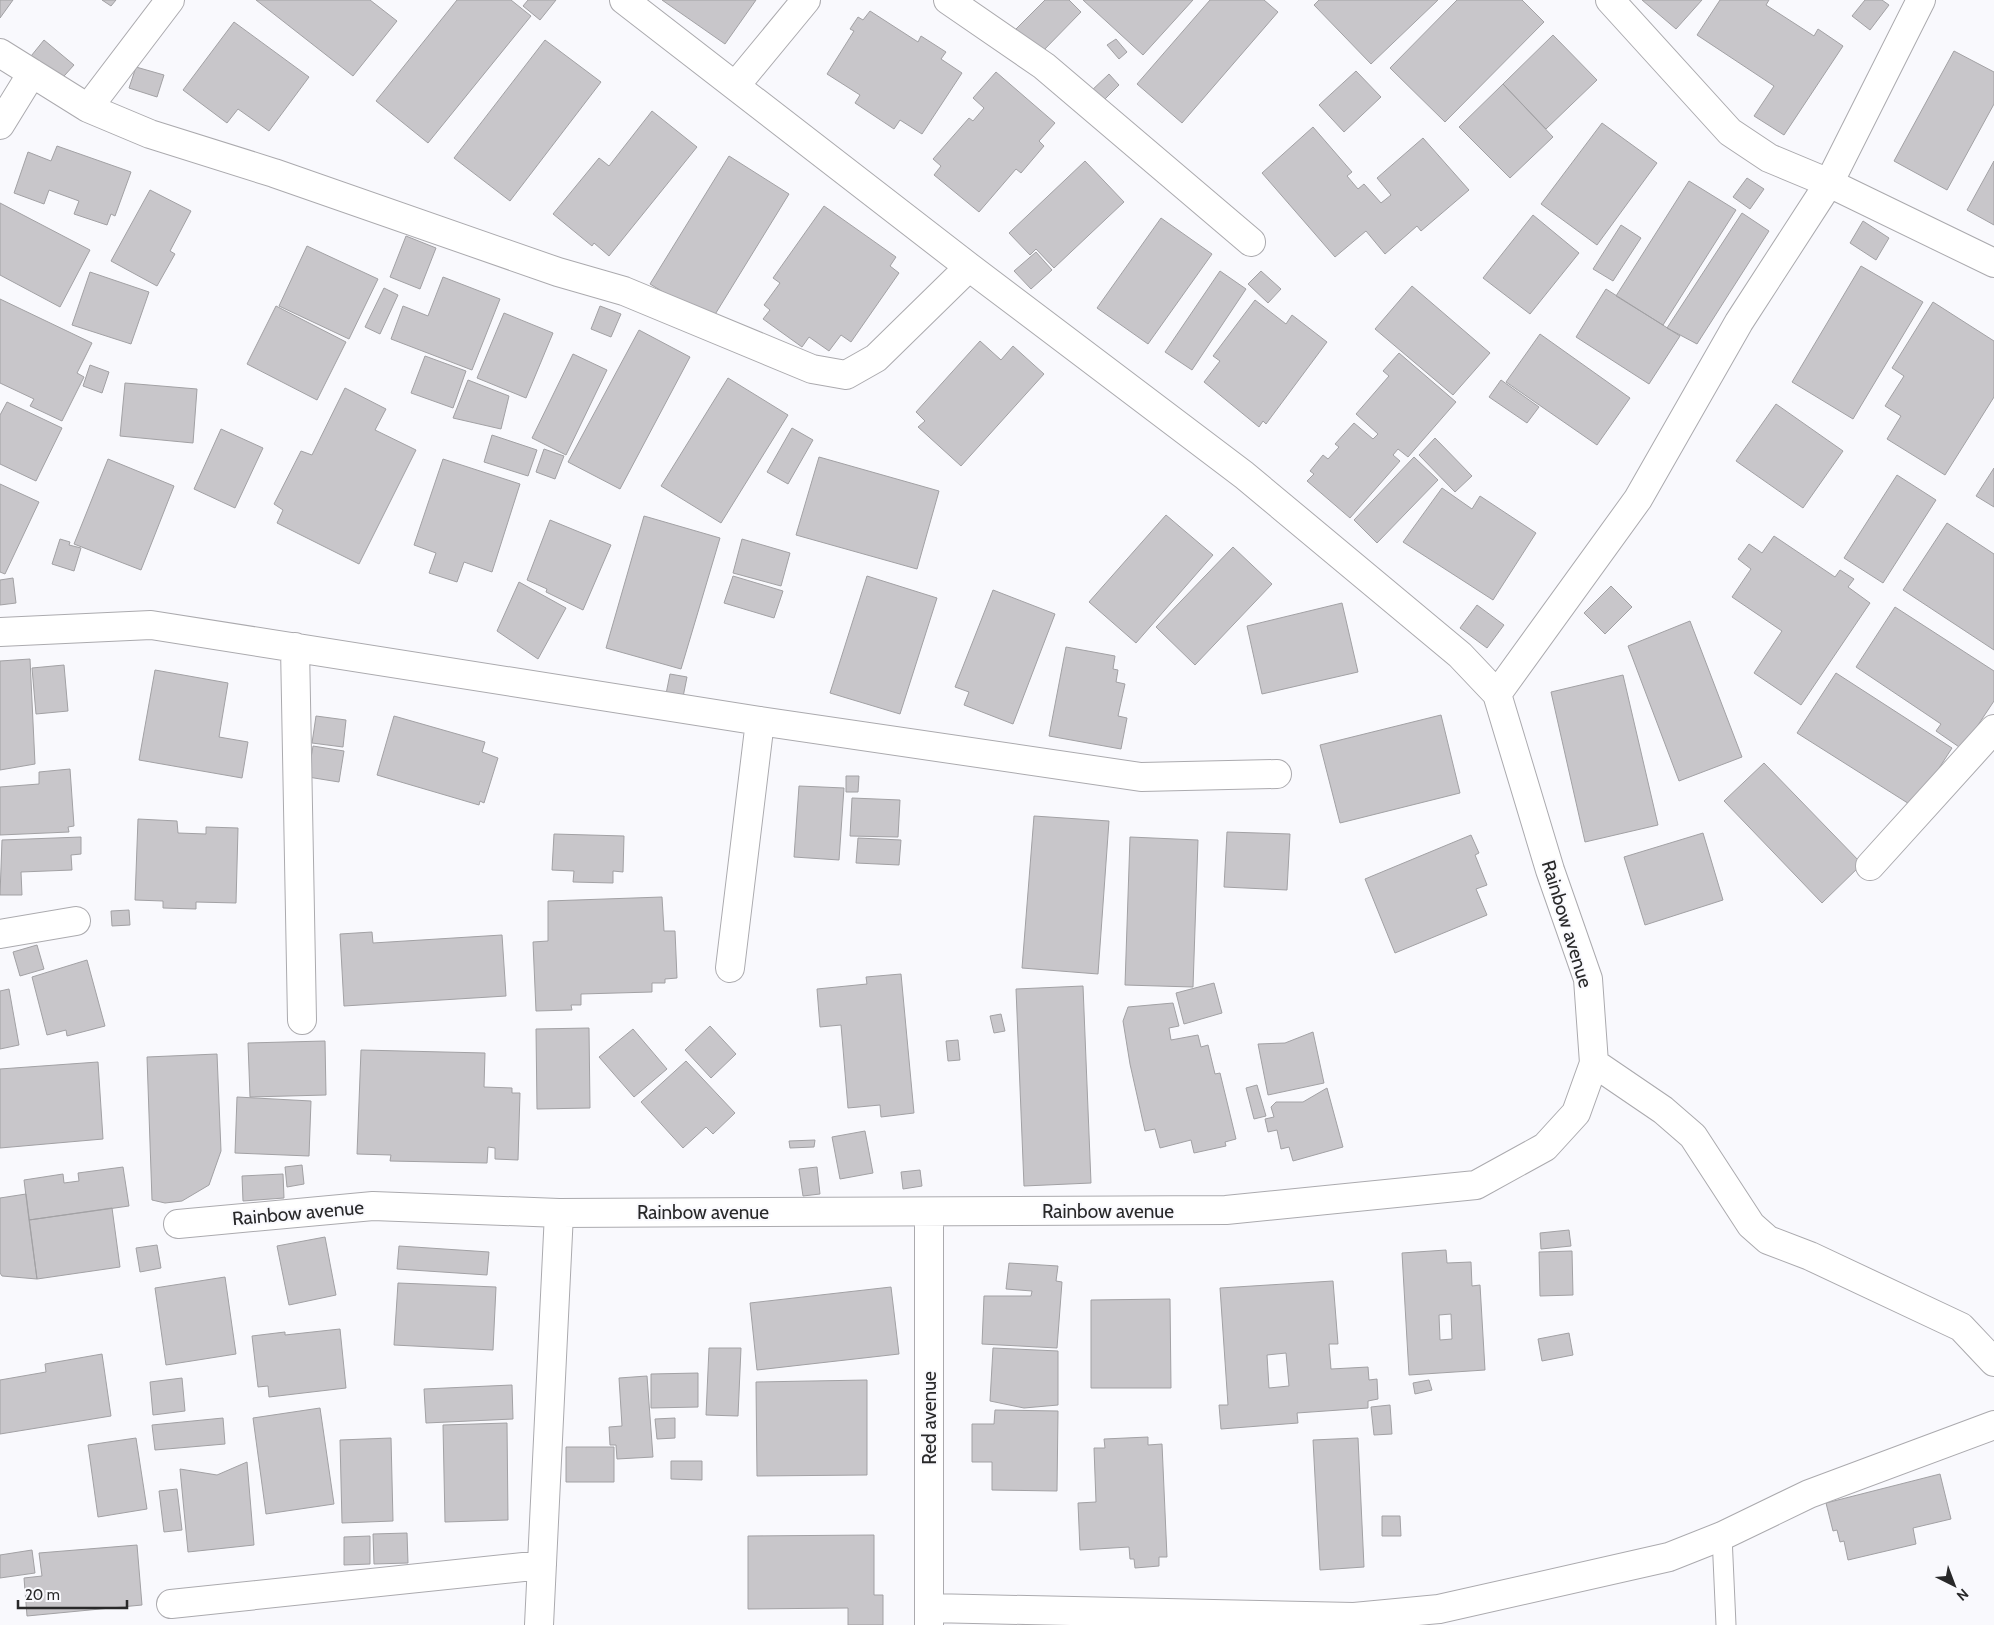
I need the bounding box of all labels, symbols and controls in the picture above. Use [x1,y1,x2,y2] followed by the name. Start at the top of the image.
[1537,857,1597,991] street label: Rainbow avenue
[231,1196,365,1230] street label: Rainbow avenue
[1042,1200,1174,1223] street label: Rainbow avenue
[637,1201,769,1224] street label: Rainbow avenue
[918,1371,941,1465] street label: Red avenue
[1929,1560,1979,1610] north arrow
[18,1578,126,1610] scale bar
[1953,1585,1972,1605] text: N
[25,1586,60,1604] text: 20 m

